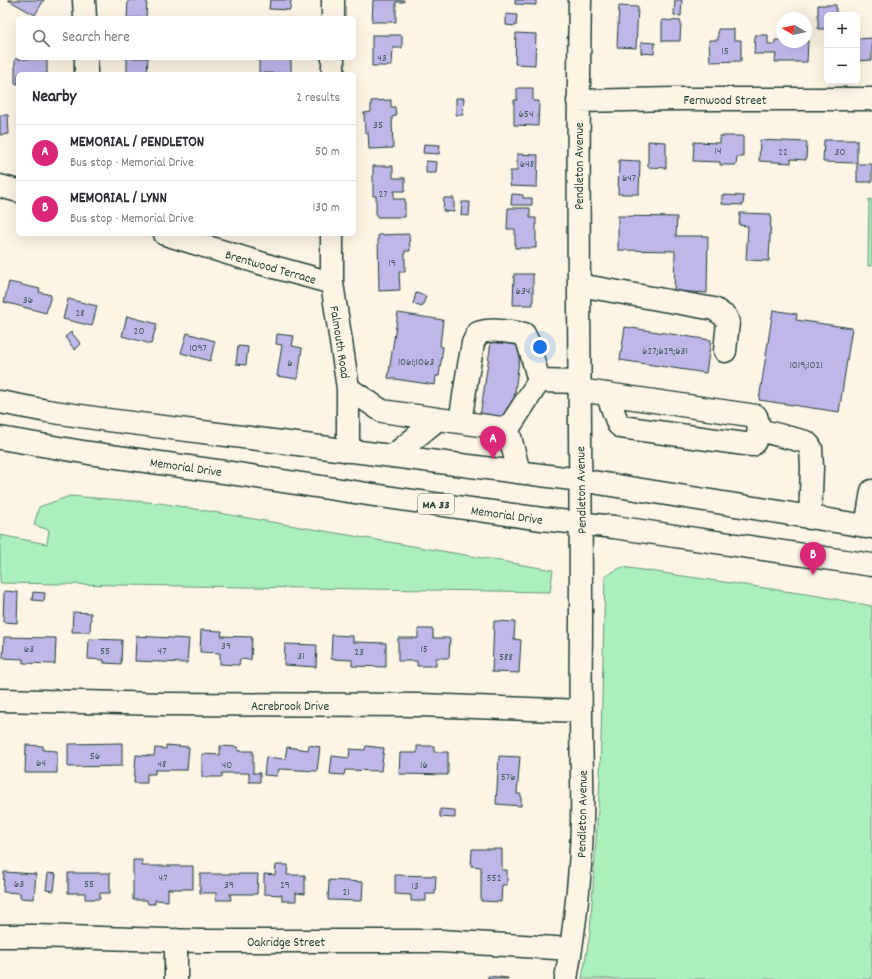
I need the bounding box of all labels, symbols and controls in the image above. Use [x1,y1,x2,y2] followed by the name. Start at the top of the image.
[776,12,812,48] north arrow
[824,12,860,84] map controls
[824,12,860,48] button: +
[16,16,356,60] search box
[30,27,52,49] icon: search
[62,27,130,49] text: Search here
[721,44,729,60] house number: 15
[824,48,860,84] button: −
[377,51,387,67] house number: 43
[32,86,76,110] text: Nearby
[296,89,340,108] text: 2 results
[684,92,767,111] street label: Fernwood Street
[518,107,534,123] house number: 654
[373,118,383,134] house number: 35
[571,122,590,210] street label: Pendleton Avenue
[70,132,204,154] text: MEMORIAL / PENDLETON
[41,143,49,162] text: A
[315,143,340,162] text: 50 m
[715,144,721,160] house number: 14
[778,145,788,161] house number: 22
[835,145,845,161] house number: 30
[70,154,194,173] text: Bus stop · Memorial Drive
[520,157,534,173] house number: 648
[622,171,636,187] house number: 647
[378,187,388,203] house number: 27
[70,188,167,210] text: MEMORIAL / LYNN
[42,199,48,218] text: B
[312,199,340,218] text: 130 m
[70,210,194,229] text: Bus stop · Memorial Drive
[222,246,318,291] street label: Brentwood Terrace
[388,256,396,272] house number: 19
[516,284,530,300] house number: 634
[23,293,33,309] house number: 36
[323,305,354,380] street label: Falmouth Road
[75,306,85,322] house number: 28
[134,324,144,340] house number: 20
[530,337,550,357] your location
[189,341,207,357] house number: 1097
[642,344,688,360] house number: 627;629;631
[398,355,434,371] house number: 1061;1063
[287,356,293,372] house number: 6
[789,358,823,374] house number: 1019;1021
[480,426,506,459] pin: A
[572,446,593,534] street label: Pendleton Avenue
[148,454,223,483] street label: Memorial Drive
[418,494,454,514] road number: MA 33
[469,502,544,531] street label: Memorial Drive
[800,542,826,575] pin: B
[221,639,231,655] house number: 39
[24,642,34,658] house number: 63
[420,642,428,658] house number: 15
[100,644,110,660] house number: 55
[158,644,166,660] house number: 47
[354,645,364,661] house number: 23
[297,649,305,665] house number: 31
[499,650,513,666] house number: 588
[251,698,329,717] street label: Acrebrook Drive
[90,749,100,765] house number: 56
[36,756,46,772] house number: 64
[158,757,166,773] house number: 48
[222,758,232,774] house number: 40
[420,758,428,774] house number: 16
[501,770,515,786] house number: 576
[573,770,594,858] street label: Pendleton Avenue
[159,871,167,887] house number: 47
[487,871,502,887] house number: 552
[14,877,24,893] house number: 63
[84,877,94,893] house number: 55
[224,878,234,894] house number: 39
[280,878,290,894] house number: 29
[411,879,419,895] house number: 13
[342,885,350,901] house number: 21
[247,934,325,953] street label: Oakridge Street

